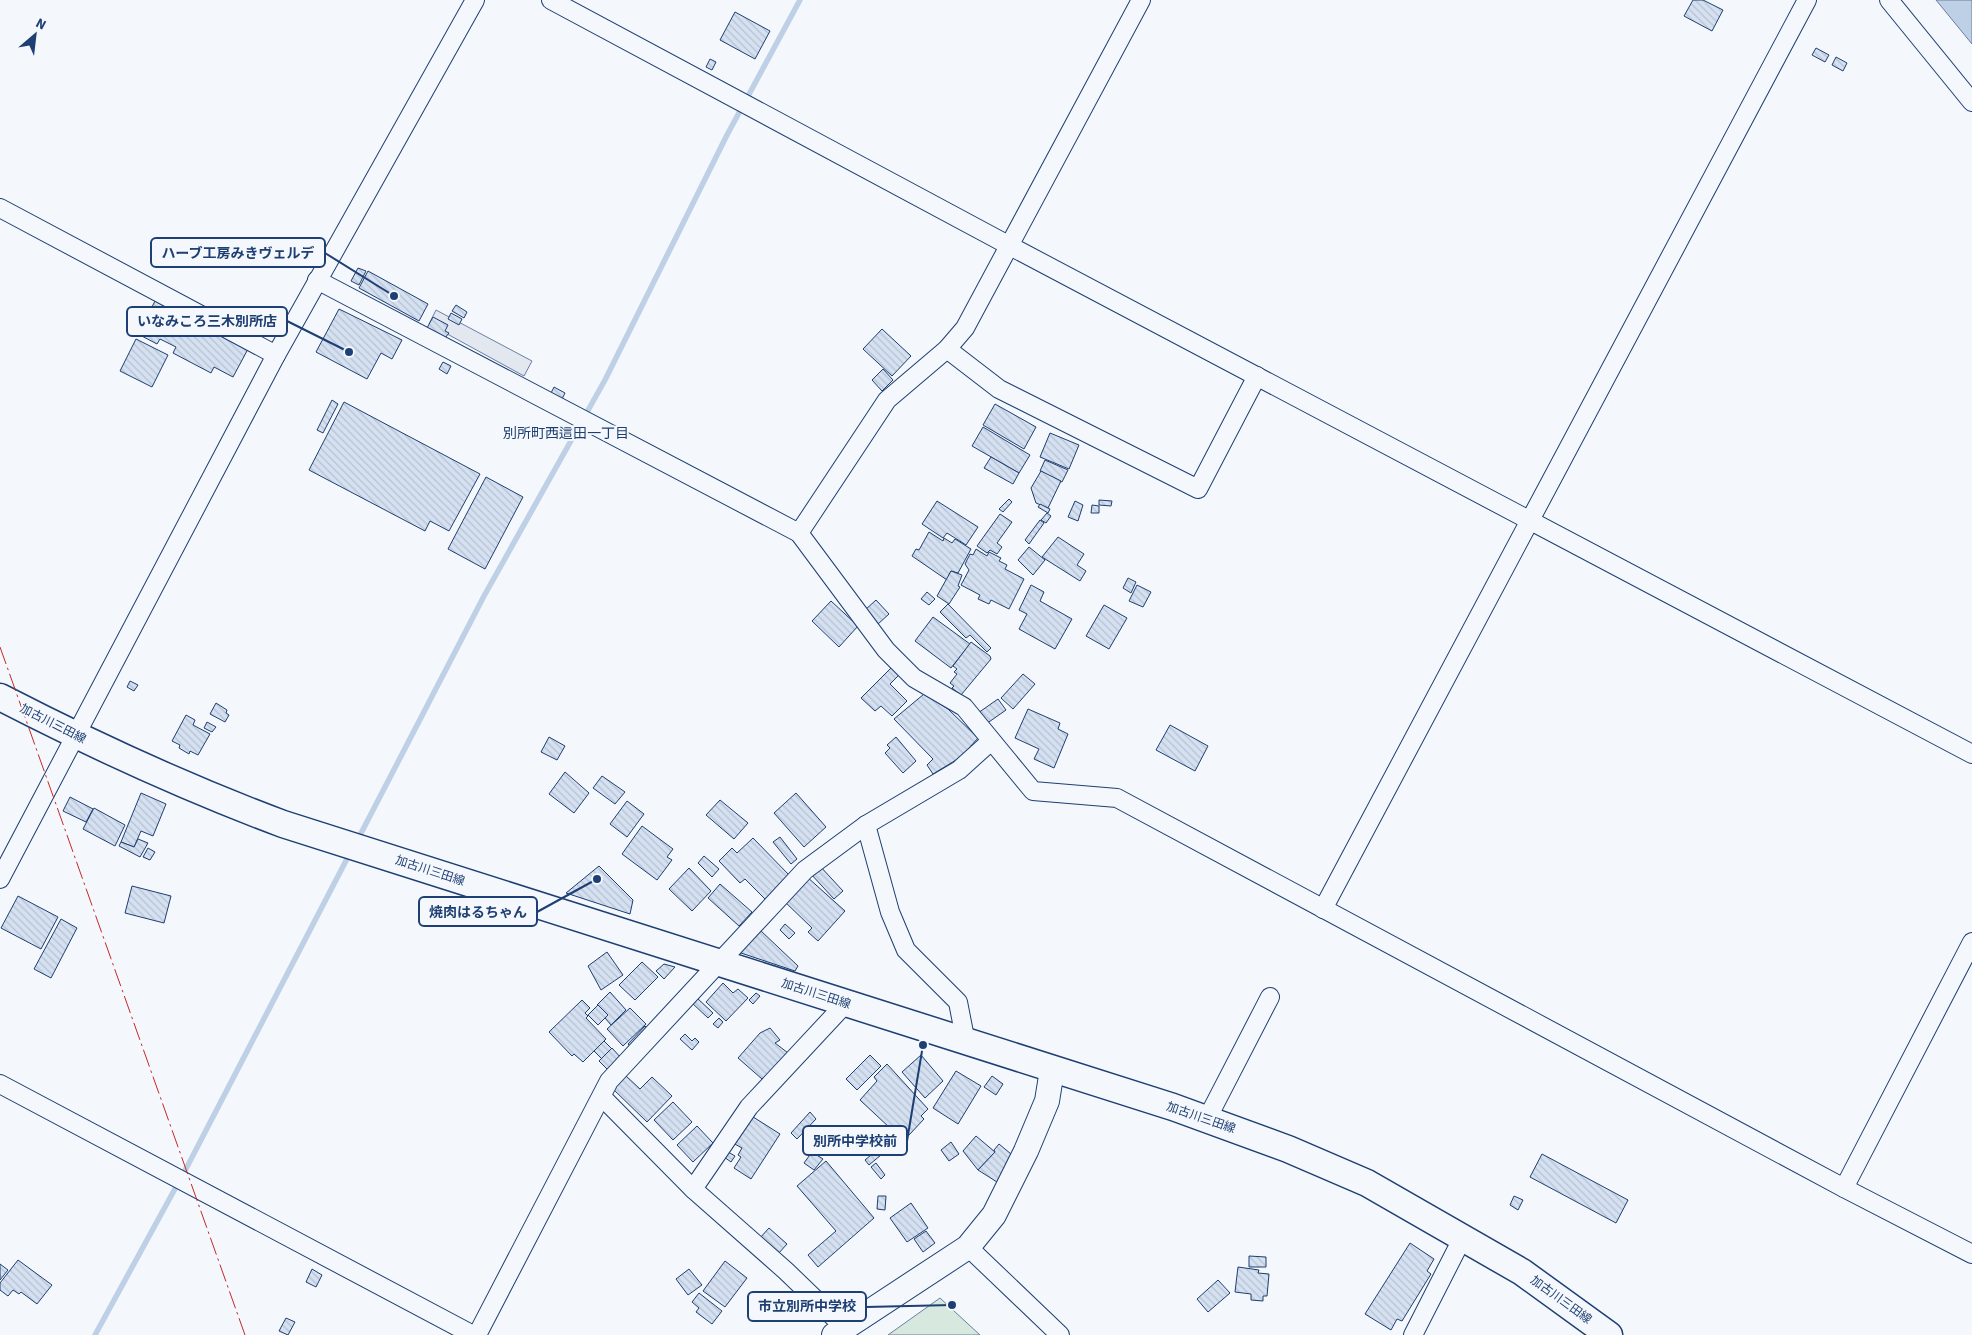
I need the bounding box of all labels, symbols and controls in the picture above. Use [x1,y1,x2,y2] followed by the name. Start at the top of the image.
[10,10,60,60] north arrow
[32,13,49,35] text: N
[151,238,325,267] callout: ハーブ工房みきヴェルデ
[161,244,315,264] text: ハーブ工房みきヴェルデ
[127,307,287,336] callout: いなみころ三木別所店
[137,312,277,332] text: いなみころ三木別所店
[503,424,629,444] district label: 別所町西這田一丁目
[17,700,89,748] street label: 加古川三田線
[393,852,467,890] street label: 加古川三田線
[419,897,537,926] callout: 焼肉はるちゃん
[429,903,527,923] text: 焼肉はるちゃん
[779,975,853,1013] street label: 加古川三田線
[1164,1098,1238,1138] street label: 加古川三田線
[803,1126,907,1155] callout: 別所中学校前
[813,1132,897,1152] text: 別所中学校前
[1527,1272,1595,1328] street label: 加古川三田線
[748,1292,866,1321] callout: 市立別所中学校
[758,1297,856,1317] text: 市立別所中学校

